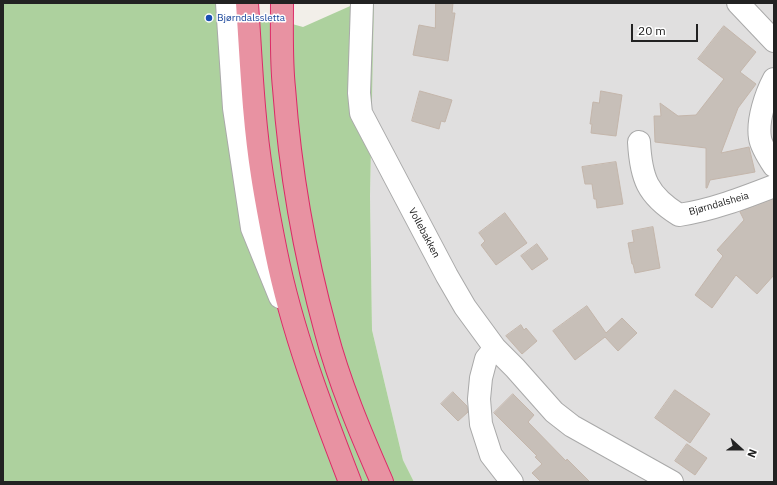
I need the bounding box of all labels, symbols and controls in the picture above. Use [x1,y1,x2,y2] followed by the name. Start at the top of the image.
[217,12,285,24] place label: Bjørndalssletta
[204,13,214,23] marker: Bjørndalssletta
[633,16,700,42] scale bar
[638,23,666,38] text: 20 m
[688,190,750,218] street label: Bjørndalsheia
[406,206,442,260] street label: Vollebakken
[721,429,761,469] north arrow
[744,447,760,460] text: N

